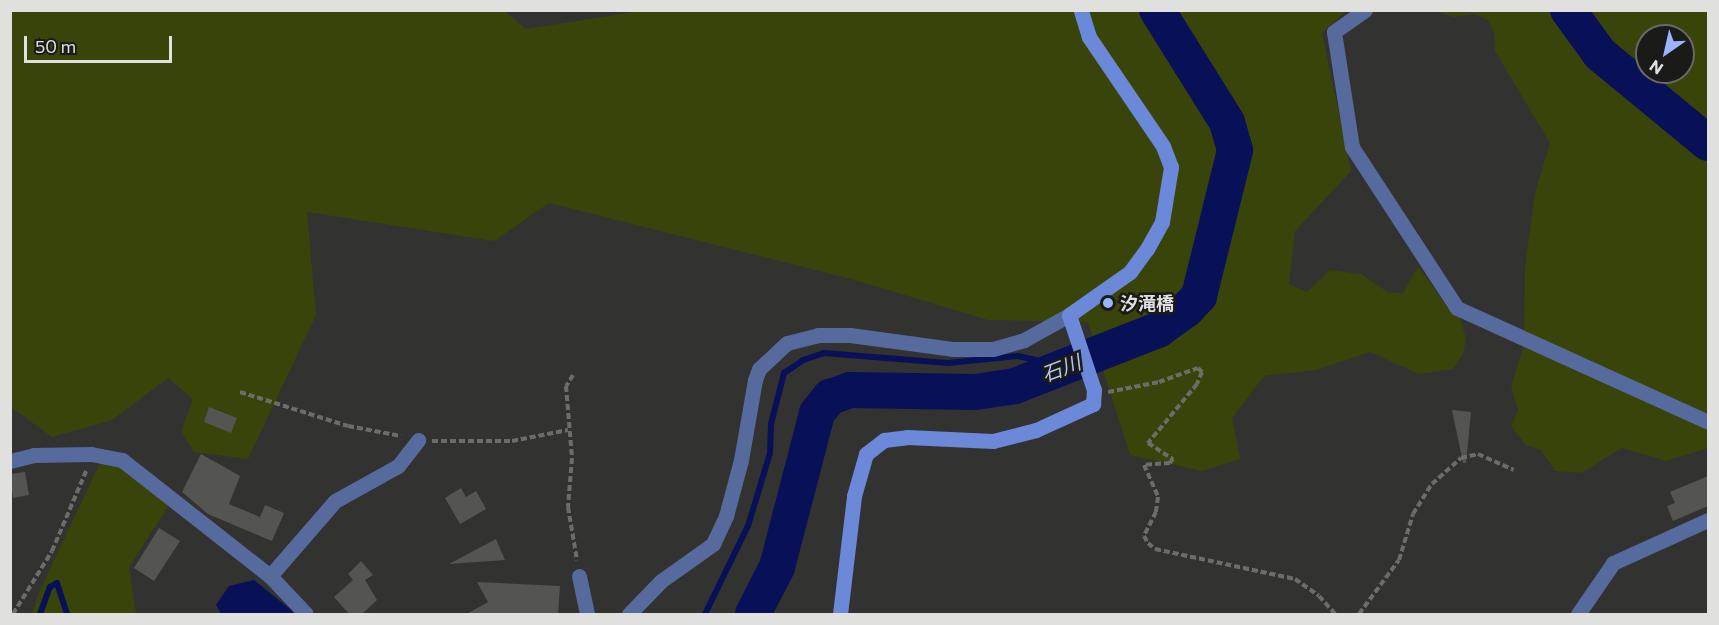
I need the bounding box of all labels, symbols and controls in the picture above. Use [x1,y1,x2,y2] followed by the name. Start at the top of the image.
[27,24,176,62] scale bar
[1635,24,1695,84] north arrow
[35,35,76,57] text: 50 m
[1645,56,1666,79] text: N
[1120,292,1174,314] place label: 汐滝橋
[1101,296,1115,310] marker: 汐滝橋
[1038,350,1084,386] water label: 石川

